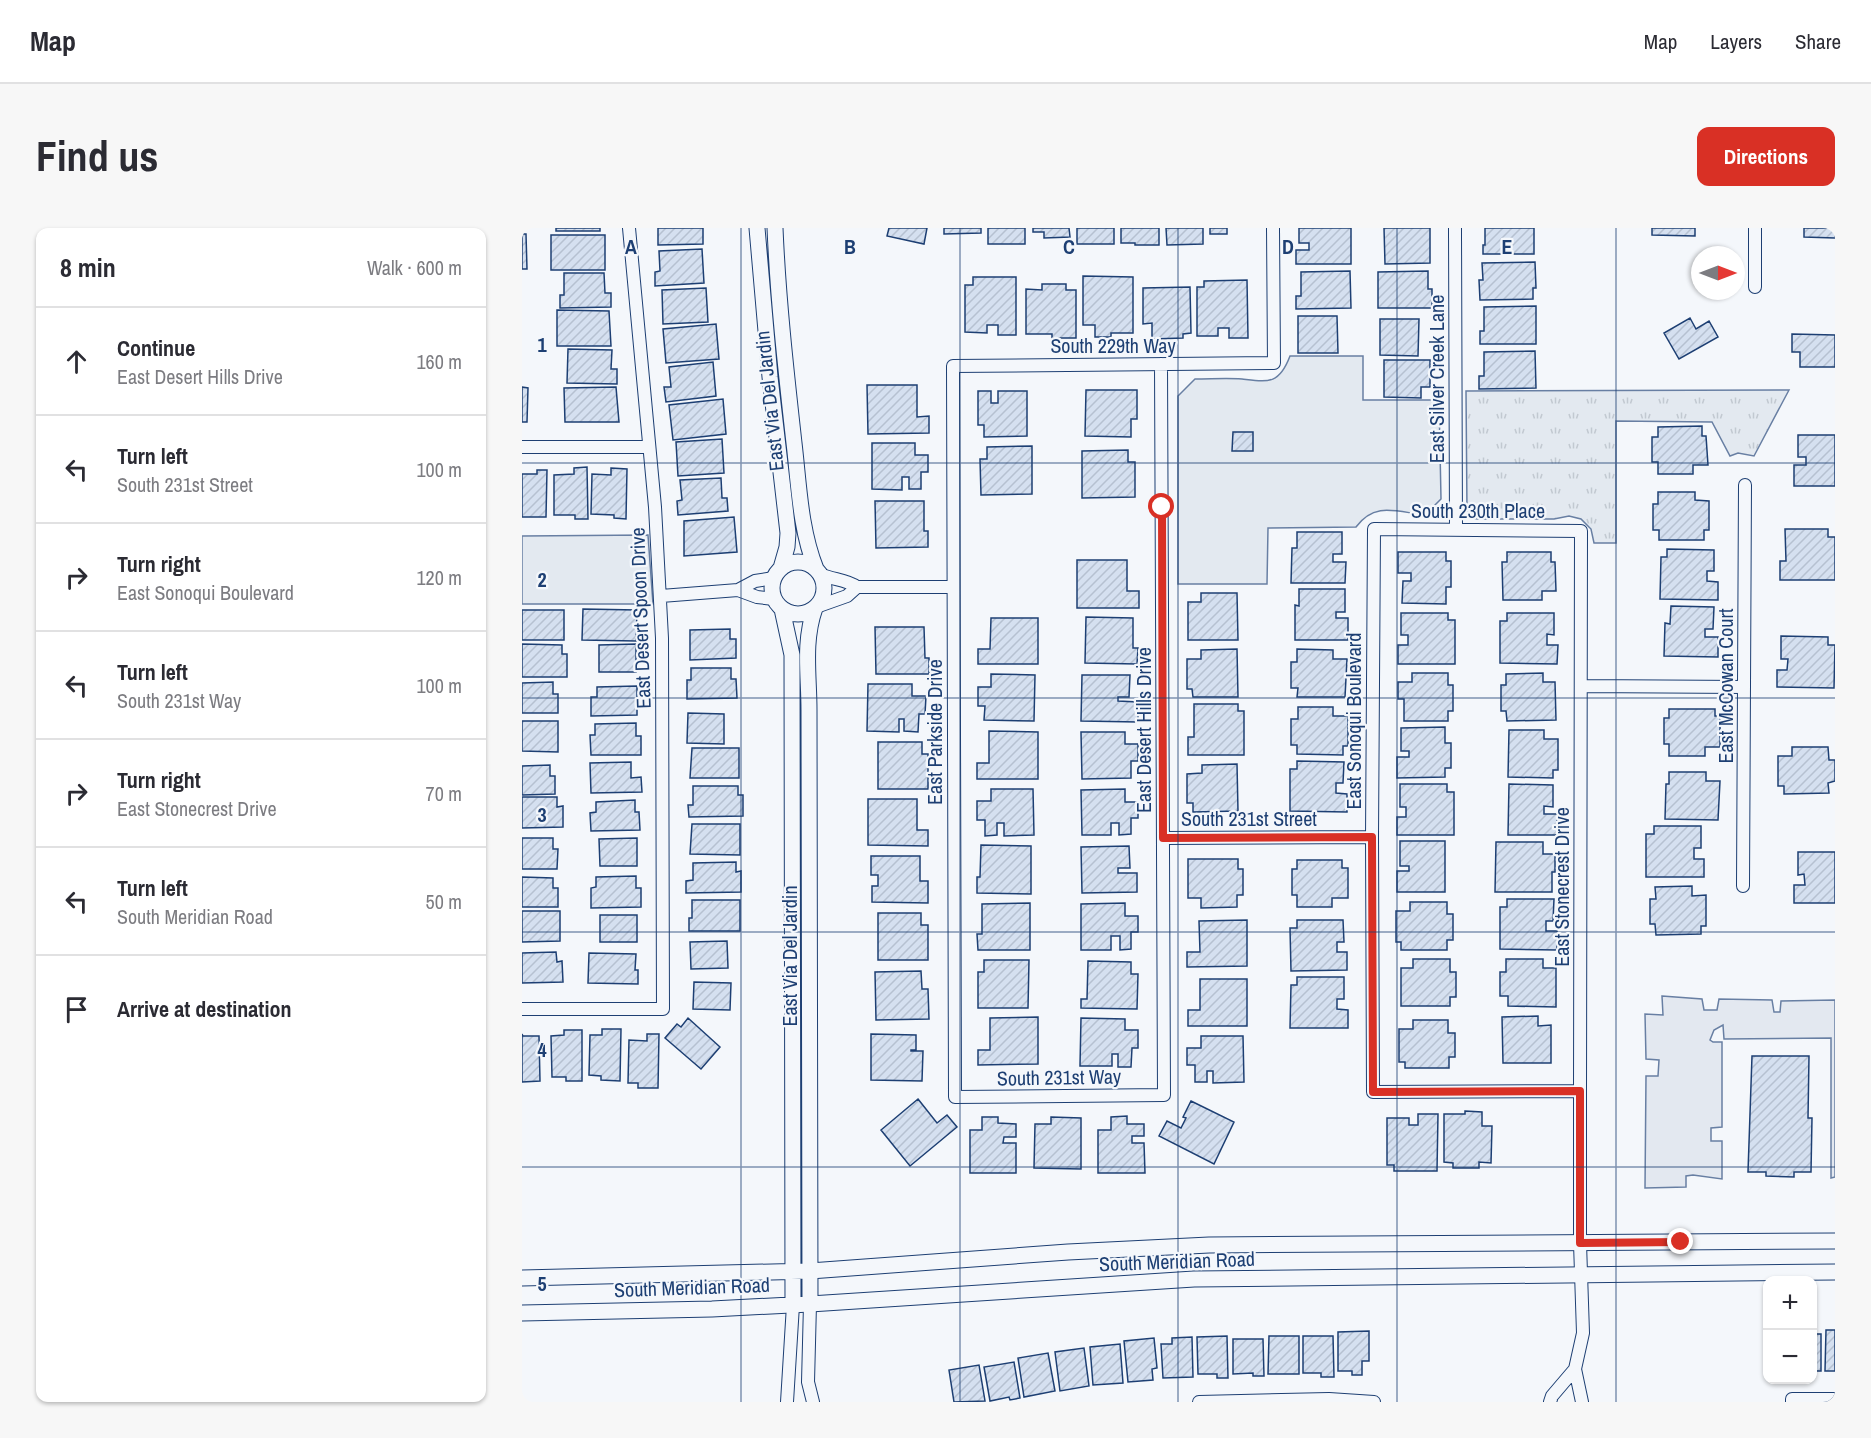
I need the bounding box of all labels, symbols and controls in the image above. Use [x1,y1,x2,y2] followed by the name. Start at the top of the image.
[30,22,76,60] text: Map
[1644,27,1677,56] text: Map
[1710,27,1762,56] text: Layers
[1795,27,1841,56] text: Share
[1697,127,1835,186] button: Directions
[36,128,158,184] text: Find us
[625,233,637,260] text: A
[844,233,856,260] text: B
[1063,233,1075,260] text: C
[1282,233,1294,260] text: D
[1502,233,1513,260] text: E
[1691,246,1745,300] north arrow
[60,250,116,285] text: 8 min
[367,254,462,281] text: Walk · 600 m
[1423,295,1450,463] street label: East Silver Creek Lane
[748,329,790,473] street label: East Via Del Jardin
[537,331,547,358] text: 1
[1050,332,1176,359] street label: South 229th Way
[117,333,195,363] text: Continue
[60,345,93,378] icon: ahead
[416,348,462,375] text: 160 m
[117,363,283,390] text: East Desert Hills Drive
[117,441,188,471] text: Turn left
[60,453,93,486] icon: left
[416,456,462,483] text: 100 m
[117,471,253,498] text: South 231st Street
[1148,493,1174,519] route start
[1411,497,1545,524] street label: South 230th Place
[623,527,657,709] street label: East Desert Spoon Drive
[117,549,201,579] text: Turn right
[60,561,93,594] icon: right
[416,564,462,591] text: 120 m
[537,566,547,593] text: 2
[117,579,294,606] text: East Sonoqui Boulevard
[1712,608,1739,763] street label: East McCowan Court
[1340,633,1367,809] street label: East Sonoqui Boulevard
[1130,647,1157,813] street label: East Desert Hills Drive
[117,657,188,687] text: Turn left
[921,659,948,805] street label: East Parkside Drive
[60,669,93,702] icon: left
[416,672,462,699] text: 100 m
[117,687,241,714] text: South 231st Way
[117,765,201,795] text: Turn right
[60,777,93,810] icon: right
[426,780,462,807] text: 70 m
[117,795,277,822] text: East Stonecrest Drive
[537,801,547,828] text: 3
[1181,805,1317,832] street label: South 231st Street
[1548,807,1575,967] street label: East Stonecrest Drive
[117,873,188,903] text: Turn left
[60,885,93,918] icon: left
[776,885,803,1027] street label: East Via Del Jardin
[426,888,462,915] text: 50 m
[117,903,273,930] text: South Meridian Road
[60,993,93,1026] icon: arrive
[117,994,291,1024] text: Arrive at destination
[537,1036,547,1063] text: 4
[997,1062,1122,1092] street label: South 231st Way
[1667,1228,1693,1254] route end
[1099,1245,1255,1277] street label: South Meridian Road
[537,1270,547,1297] text: 5
[614,1271,770,1303] street label: South Meridian Road
[1763,1276,1817,1384] map controls
[1763,1276,1817,1330] button: +
[1763,1330,1817,1384] button: −

